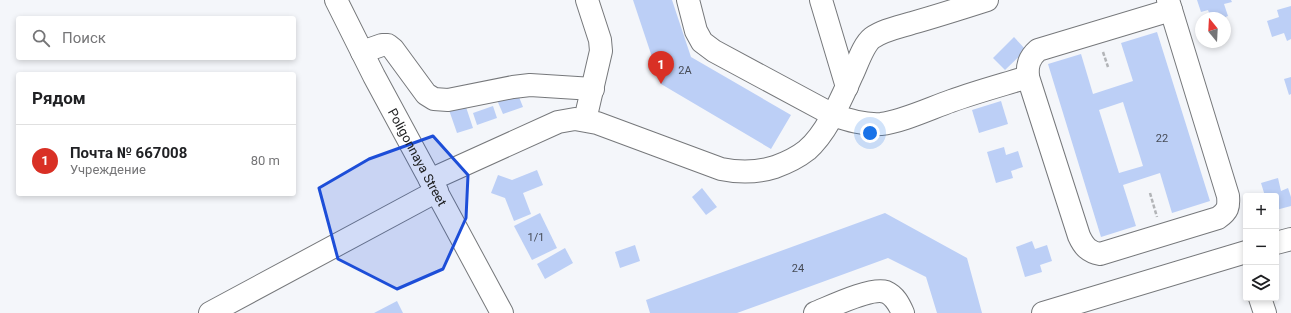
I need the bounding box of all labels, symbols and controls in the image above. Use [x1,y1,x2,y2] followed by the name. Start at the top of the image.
[1195,12,1231,48] north arrow
[16,16,296,60] search box
[30,27,52,49] icon: search
[62,29,106,47] text: Поиск
[648,51,674,84] pin: 1
[678,64,693,77] house number: 2А
[32,88,86,108] text: Рядом
[385,106,450,208] street label: Poligonnaya Street
[860,123,880,143] your location
[1156,132,1168,145] house number: 22
[70,144,187,162] text: Почта № 667008
[41,153,49,168] text: 1
[251,153,280,168] text: 80 m
[70,162,146,177] text: Учреждение
[1243,193,1279,301] map controls
[1243,193,1279,229] button: +
[1243,229,1279,265] button: −
[528,231,544,244] house number: 1/1
[792,262,804,275] house number: 24
[1243,265,1279,301] button: layers

